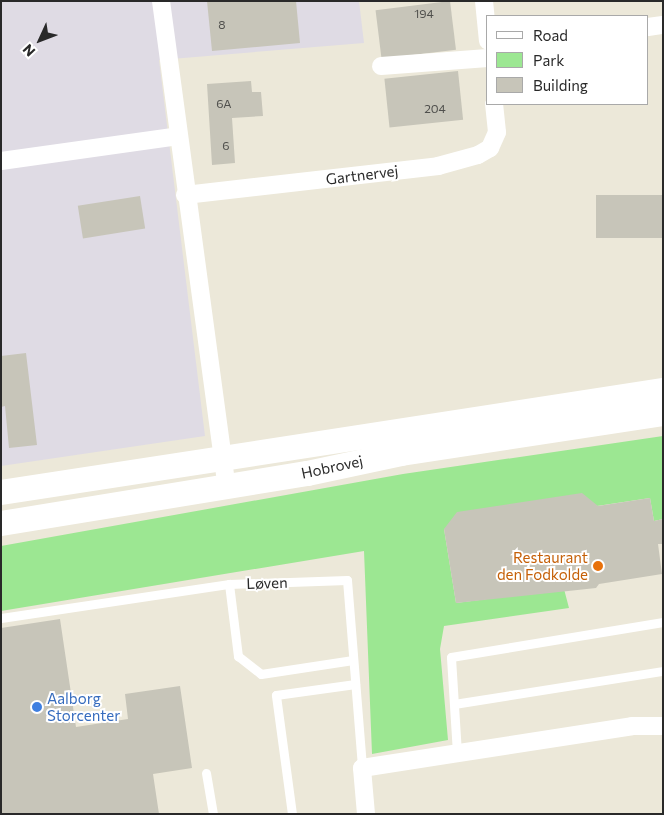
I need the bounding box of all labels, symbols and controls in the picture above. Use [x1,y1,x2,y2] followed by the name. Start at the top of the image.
[414,7,434,21] house number: 194
[15,15,65,65] north arrow
[487,15,649,105] legend
[218,18,226,32] house number: 8
[533,26,568,44] text: Road
[19,41,38,60] text: N
[533,51,564,69] text: Park
[533,76,588,94] text: Building
[216,97,232,111] house number: 6A
[424,102,446,116] house number: 204
[222,139,230,153] house number: 6
[325,162,399,188] street label: Gartnervej
[299,452,365,482] street label: Hobrovej
[497,548,588,583] place label: Restaurant den Fodkolde
[592,560,604,572] marker: Restaurant den Fodkolde
[246,573,288,593] street label: Løven
[47,689,120,724] place label: Aalborg Storcenter
[31,701,43,713] marker: Aalborg Storcenter

